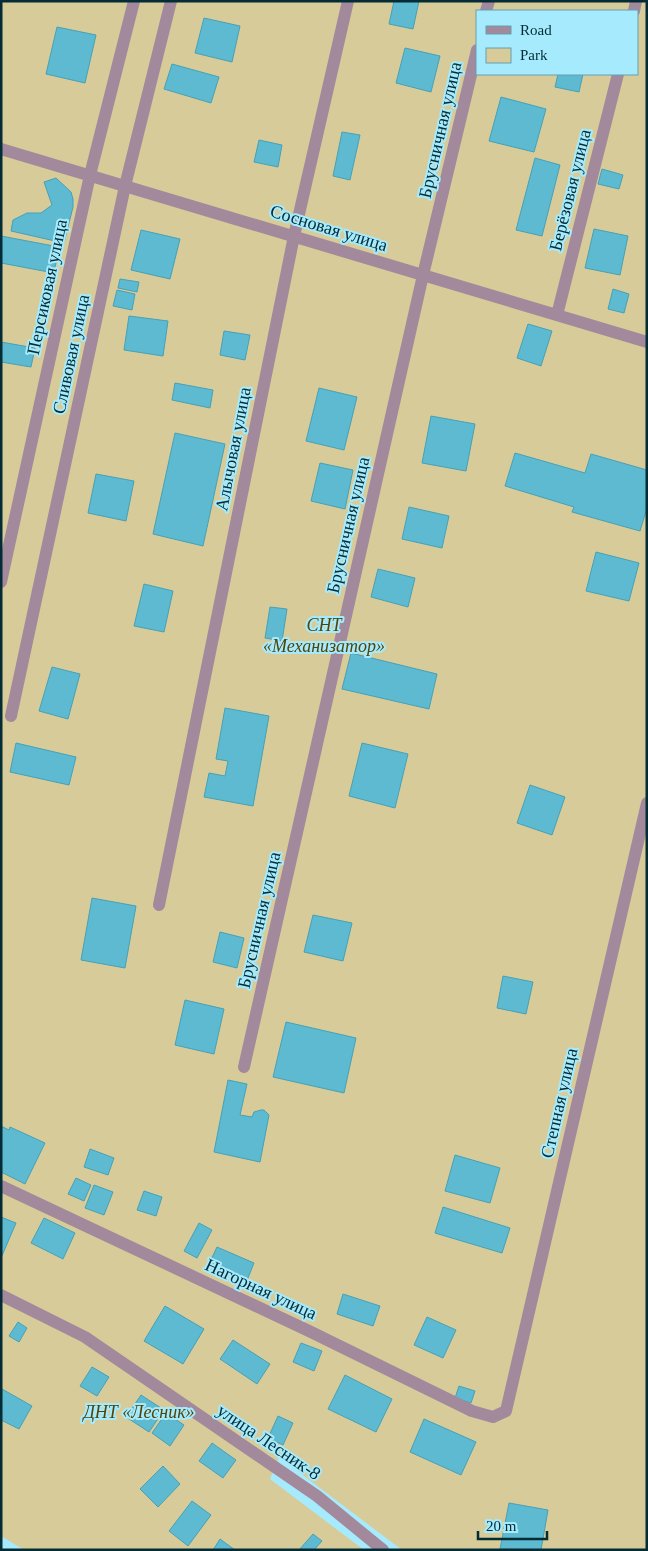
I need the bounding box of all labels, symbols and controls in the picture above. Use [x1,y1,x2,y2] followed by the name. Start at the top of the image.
[476,10,638,75] legend
[520,22,552,38] text: Road
[520,47,548,63] text: Park
[415,60,465,200] street label: Брусничная улица
[545,127,595,253] street label: Берёзовая улица
[268,201,390,255] street label: Сосновая улица
[23,217,71,357] street label: Персиковая улица
[49,293,93,415] street label: Сливовая улица
[211,385,255,513] street label: Алычовая улица
[323,455,373,595] street label: Брусничная улица
[263,615,385,656] park label: СНТ «Механизатор»
[234,850,284,990] street label: Брусничная улица
[537,1046,581,1160] street label: Степная улица
[202,1254,320,1324] street label: Нагорная улица
[213,1400,325,1484] street label: улица Лесник-8
[81,1402,195,1422] park label: ДНТ «Лесник»
[478,1508,547,1540] scale bar
[486,1518,517,1534] text: 20 m

